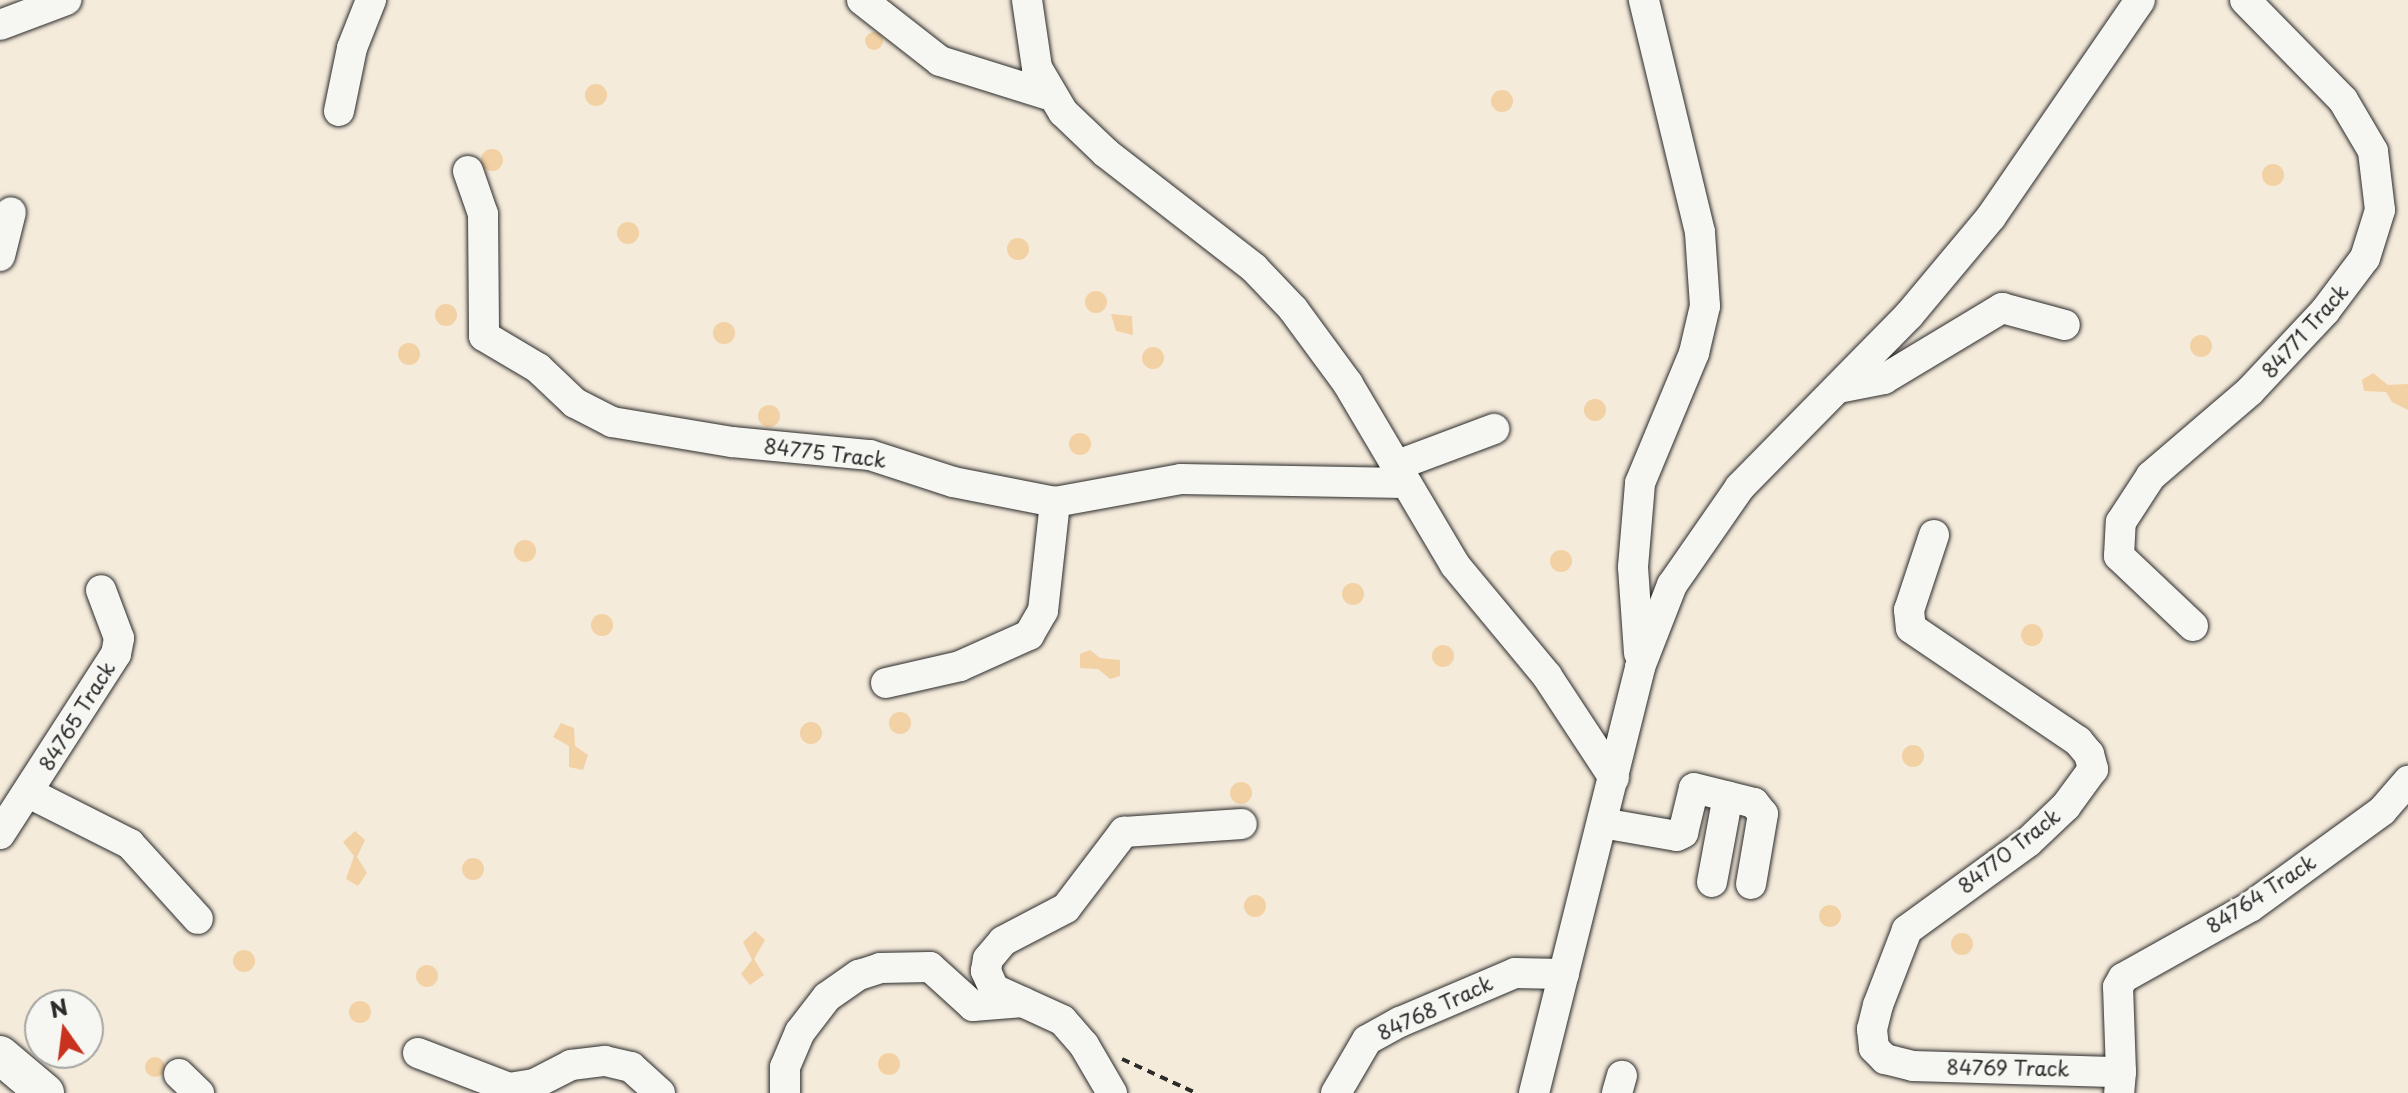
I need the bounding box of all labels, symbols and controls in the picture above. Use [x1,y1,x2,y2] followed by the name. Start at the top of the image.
[2257,279,2353,383] street label: 84771 Track
[763,434,887,472] street label: 84775 Track
[34,658,120,774] street label: 84765 Track
[1953,803,2065,899] street label: 84770 Track
[2203,850,2319,938] street label: 84764 Track
[1374,971,1496,1045] street label: 84768 Track
[24,989,104,1069] north arrow
[46,989,71,1025] text: N
[1947,1055,2069,1081] street label: 84769 Track

